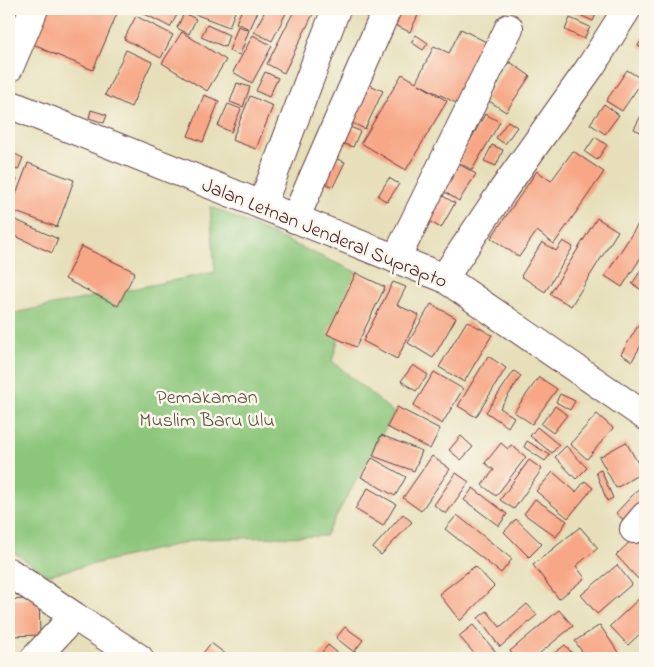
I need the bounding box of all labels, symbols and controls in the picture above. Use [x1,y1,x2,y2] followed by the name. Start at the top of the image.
[197,172,451,297] street label: Jalan Letnan Jenderal Suprapto
[139,384,275,436] park label: Pemakaman Muslim Baru Ulu

